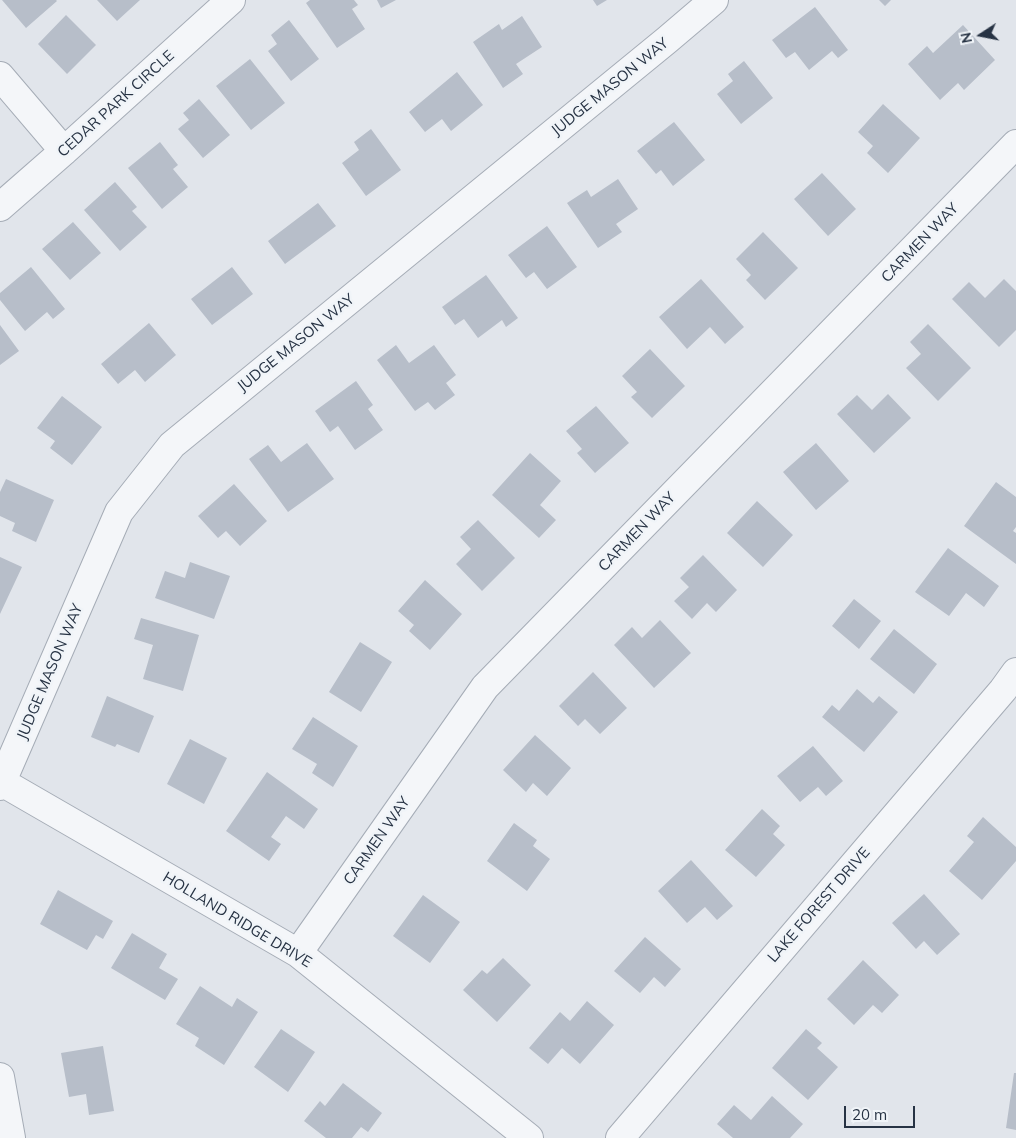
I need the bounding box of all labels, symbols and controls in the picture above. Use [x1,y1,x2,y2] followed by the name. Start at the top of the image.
[956,10,1006,60] north arrow
[956,31,976,45] text: N
[548,34,672,140] street label: JUDGE MASON WAY
[54,47,178,161] street label: CEDAR PARK CIRCLE
[878,200,962,286] street label: CARMEN WAY
[234,290,358,396] street label: JUDGE MASON WAY
[595,489,679,575] street label: CARMEN WAY
[13,601,87,743] street label: JUDGE MASON WAY
[340,794,414,888] street label: CARMEN WAY
[764,844,874,966] street label: LAKE FOREST DRIVE
[159,868,315,972] street label: HOLLAND RIDGE DRIVE
[846,1096,917,1128] scale bar
[852,1105,887,1124] text: 20 m

